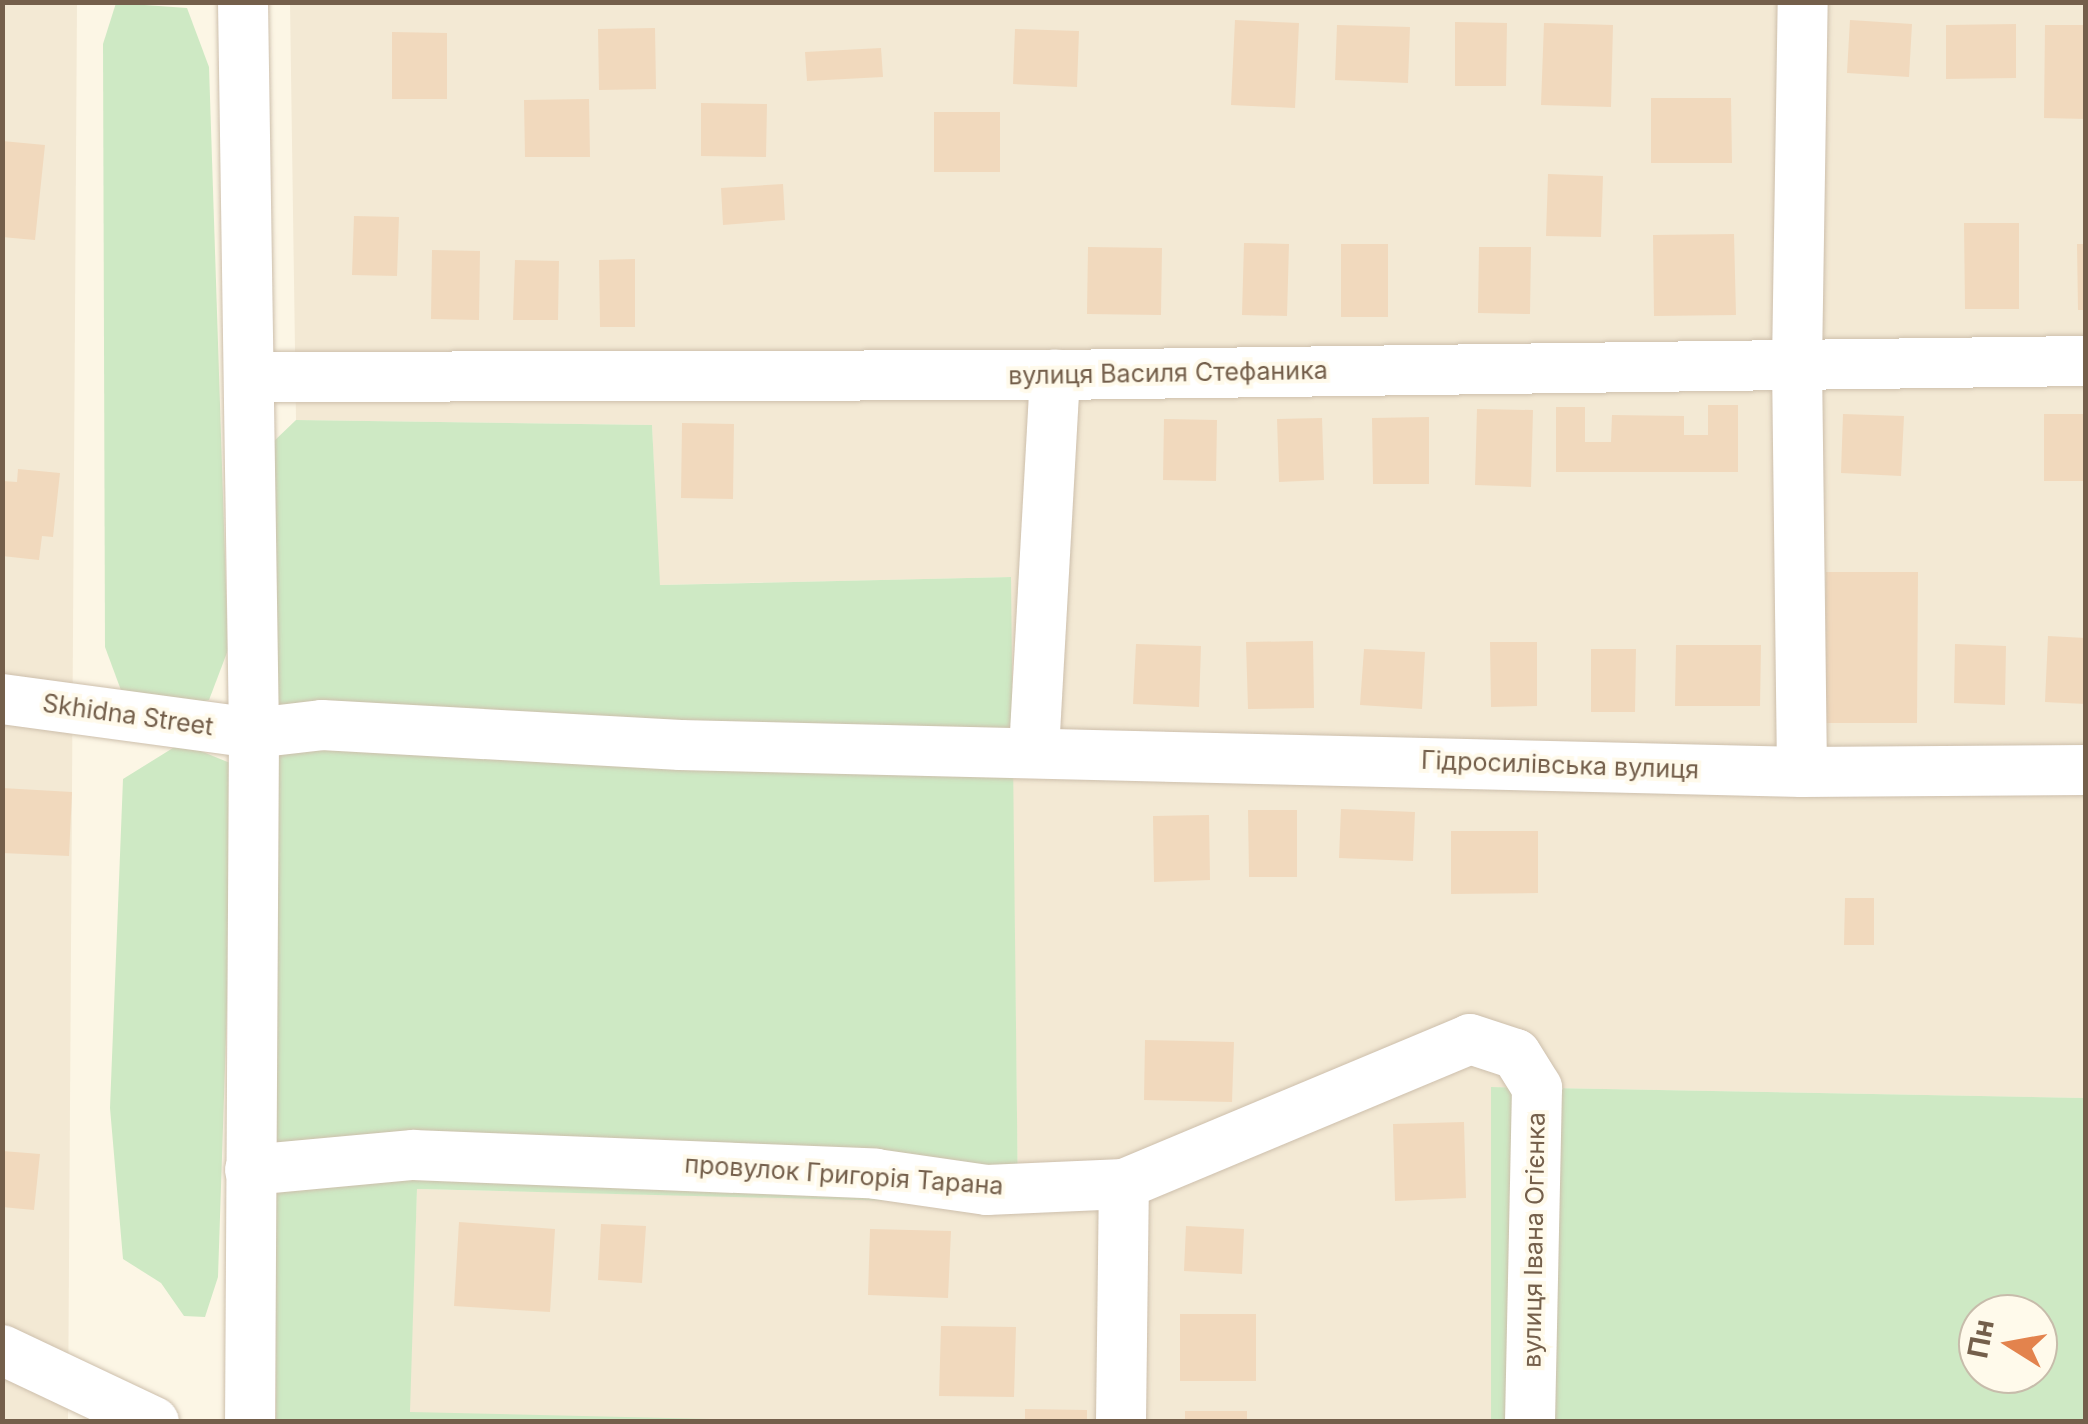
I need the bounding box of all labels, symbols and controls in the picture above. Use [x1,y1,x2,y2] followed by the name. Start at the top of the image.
[1008,355,1328,391] street label: вулиця Василя Стефаника
[41,688,215,742] street label: Skhidna Street
[1421,745,1699,785] street label: Гідросилівська вулиця
[1517,1112,1551,1368] street label: вулиця Івана Огієнка
[684,1149,1004,1201] street label: провулок Григорія Тарана
[1958,1294,2058,1394] north arrow
[1960,1317,2001,1361] text: Пн

